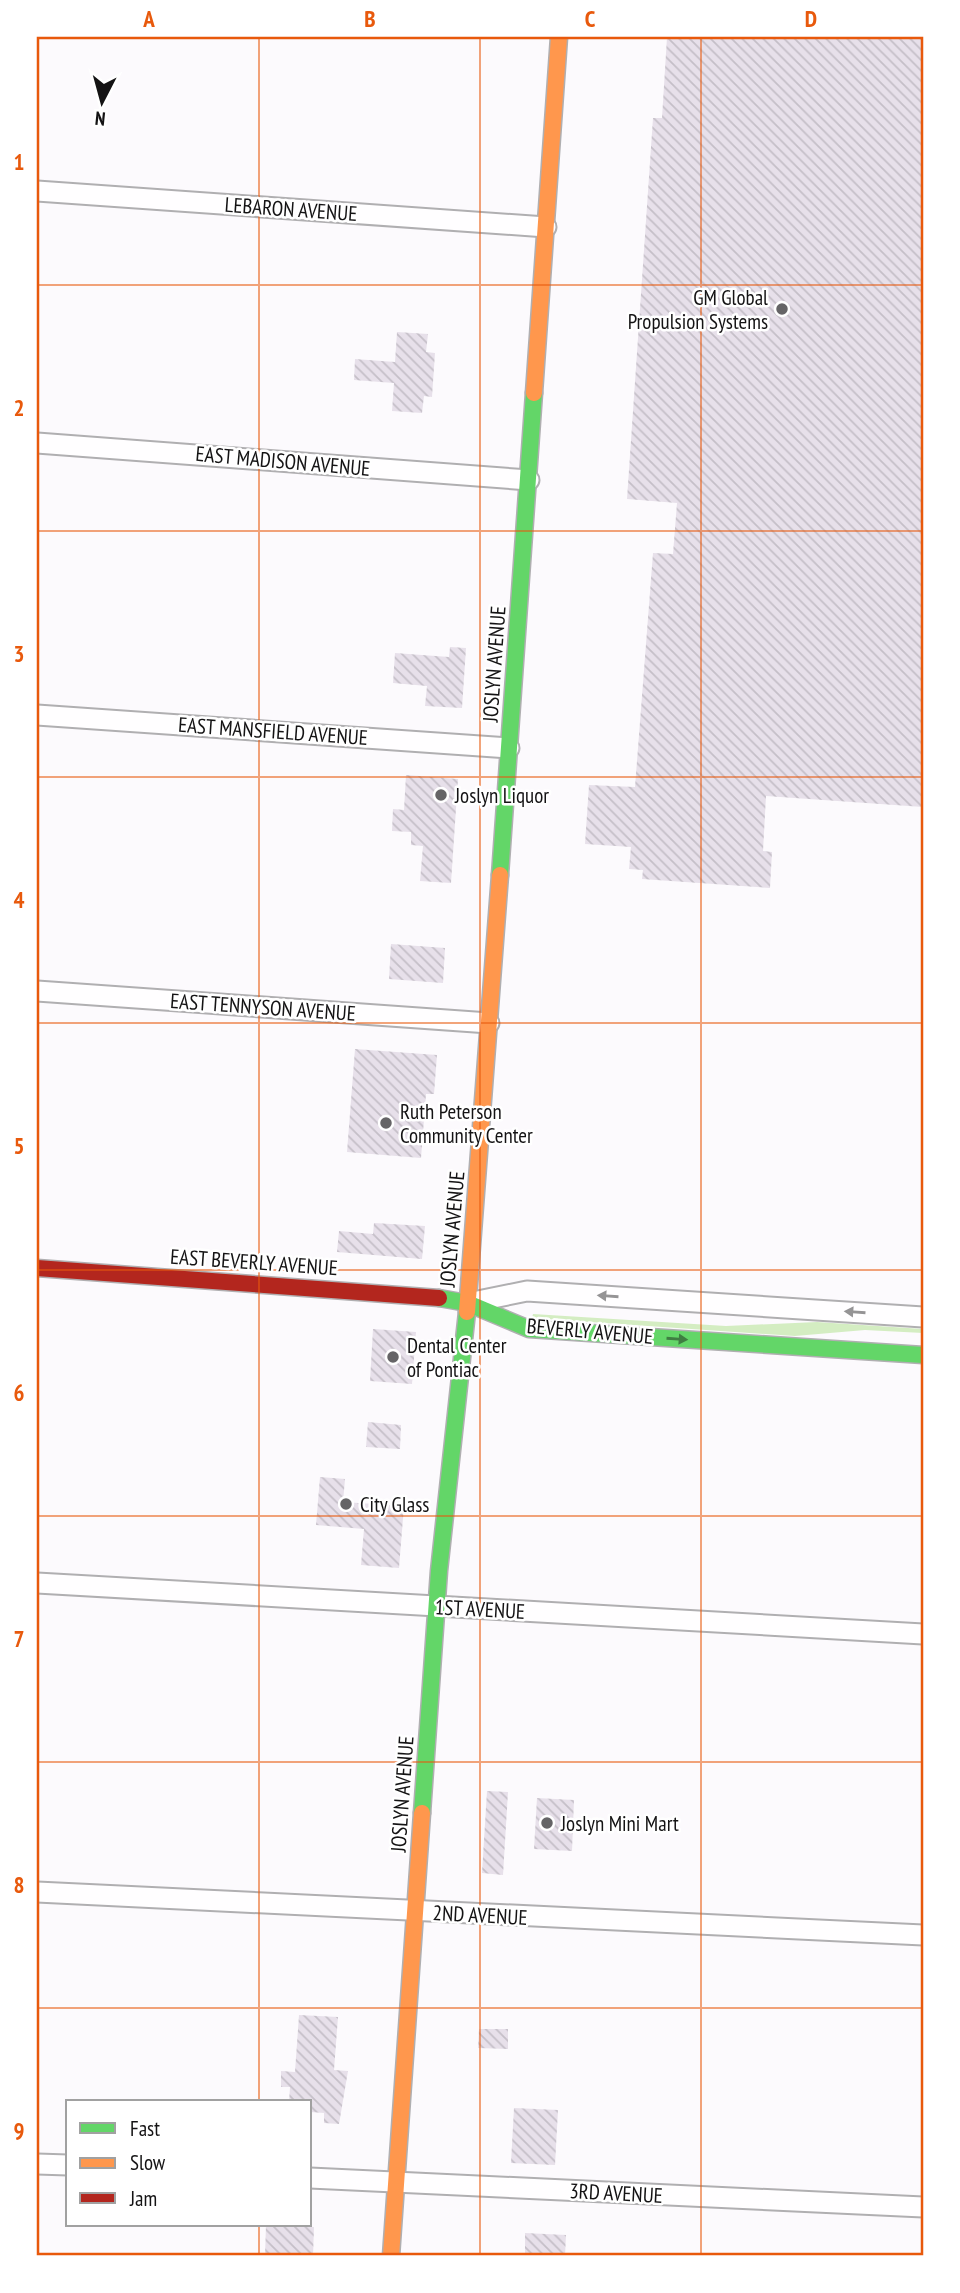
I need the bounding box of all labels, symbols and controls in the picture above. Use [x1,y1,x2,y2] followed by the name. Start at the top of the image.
[142,4,155,33] text: A
[364,4,376,33] text: B
[585,4,596,33] text: C
[805,4,817,33] text: D
[66,66,136,136] north arrow
[94,106,107,131] text: N
[14,147,25,176] text: 1
[224,191,358,227] street label: LEBARON AVENUE
[628,284,768,335] place label: GM Global Propulsion Systems
[774,301,790,317] marker: GM Global Propulsion Systems
[14,393,25,422] text: 2
[195,440,371,482] street label: EAST MADISON AVENUE
[476,605,512,724] street label: JOSLYN AVENUE
[14,639,25,668] text: 3
[177,711,369,751] street label: EAST MANSFIELD AVENUE
[454,782,549,809] place label: Joslyn Liquor
[433,787,449,803] marker: Joslyn Liquor
[14,885,25,914] text: 4
[169,987,357,1027] street label: EAST TENNYSON AVENUE
[400,1098,533,1149] place label: Ruth Peterson Community Center
[378,1115,394,1131] marker: Ruth Peterson Community Center
[14,1131,25,1160] text: 5
[433,1170,471,1289] street label: JOSLYN AVENUE
[169,1243,339,1281] street label: EAST BEVERLY AVENUE
[597,1290,619,1301] one-way arrow
[844,1307,866,1318] one-way arrow
[526,1312,654,1350] street label: BEVERLY AVENUE
[407,1332,507,1383] place label: Dental Center of Pontiac
[666,1334,688,1345] one-way arrow
[385,1349,401,1365] marker: Dental Center of Pontiac
[14,1378,25,1407] text: 6
[360,1491,429,1518] place label: City Glass
[338,1496,354,1512] marker: City Glass
[434,1593,526,1625] street label: 1ST AVENUE
[14,1624,25,1653] text: 7
[384,1735,420,1854] street label: JOSLYN AVENUE
[560,1810,679,1837] place label: Joslyn Mini Mart
[539,1815,555,1831] marker: Joslyn Mini Mart
[14,1870,25,1899] text: 8
[432,1899,528,1931] street label: 2ND AVENUE
[66,2100,312,2226] legend
[130,2115,160,2142] text: Fast
[14,2116,25,2145] text: 9
[130,2149,166,2176] text: Slow
[569,2177,663,2209] street label: 3RD AVENUE
[129,2185,157,2212] text: Jam

